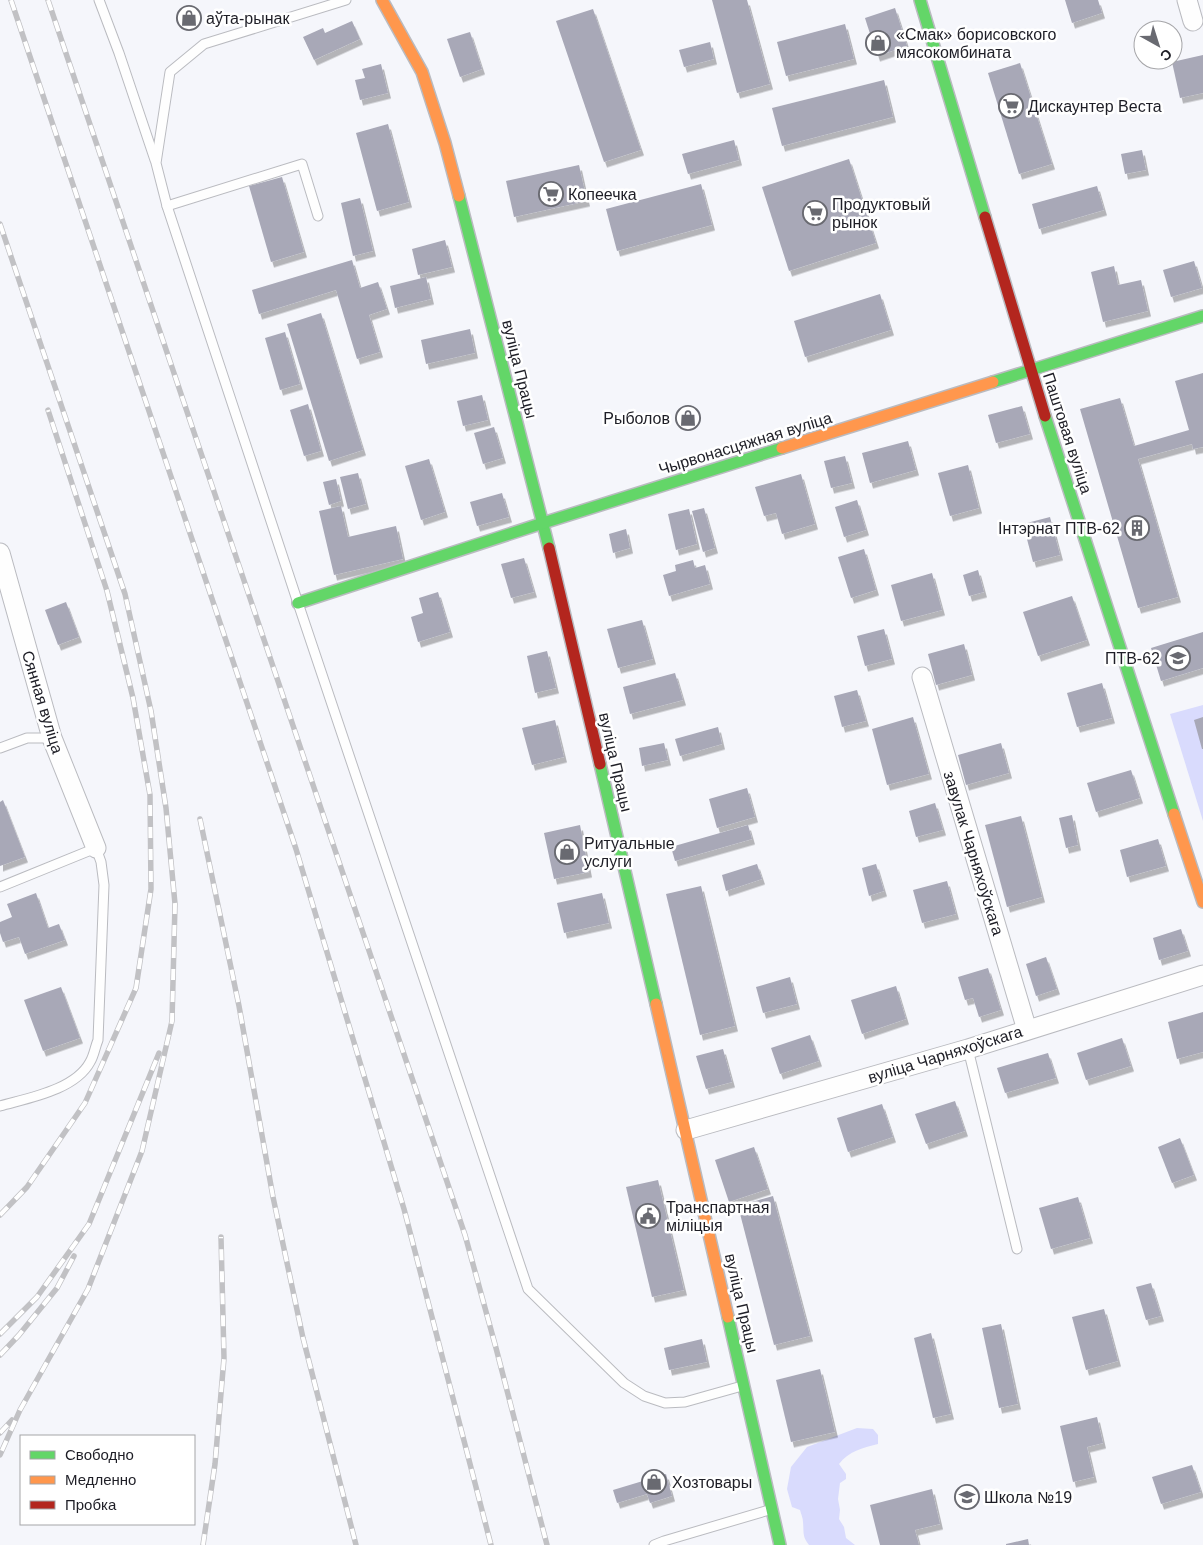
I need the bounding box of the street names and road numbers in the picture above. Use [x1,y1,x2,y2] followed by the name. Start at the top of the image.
[499,318,540,420] street label: вуліца Працы
[1040,370,1095,496] street label: Паштовая вуліца
[657,409,834,478] street label: Чырвонасцяжная вуліца
[19,649,66,756] street label: Сянная вуліца
[596,711,635,813] street label: вуліца Працы
[940,769,1007,937] street label: завулак Чарняхоўскага
[866,1023,1024,1086] street label: вуліца Чарняхоўскага
[722,1252,761,1354] street label: вуліца Працы

